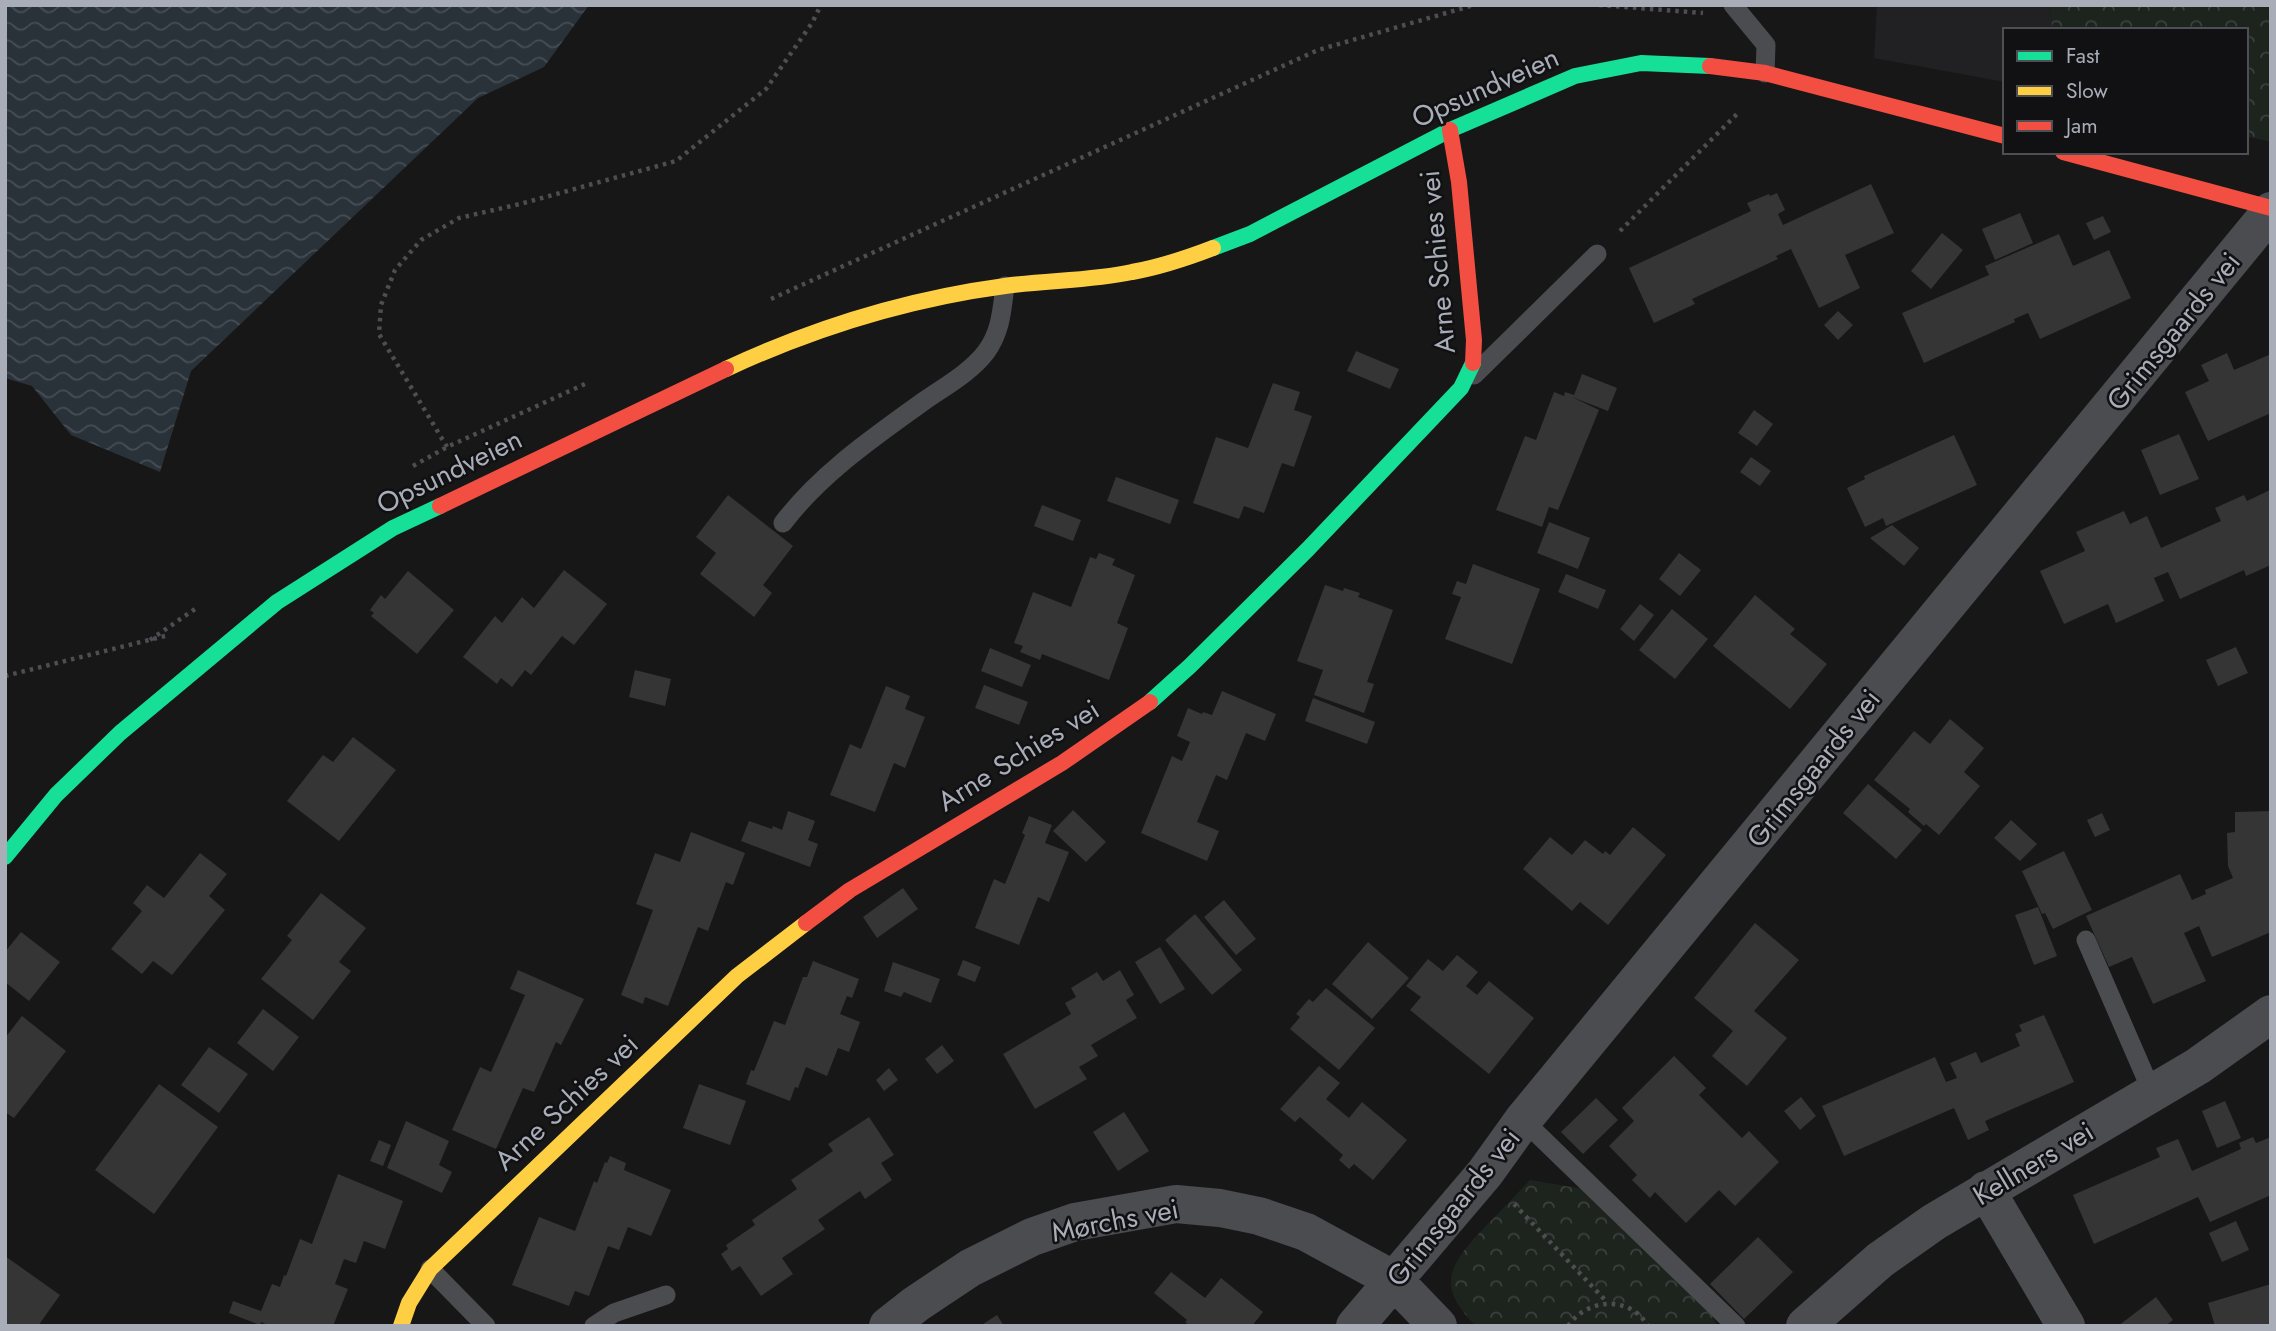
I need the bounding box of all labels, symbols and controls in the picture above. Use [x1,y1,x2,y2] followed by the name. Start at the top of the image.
[2003,28,2248,154] legend
[1405,37,1565,138] street label: Opsundveien
[2066,41,2099,71] text: Fast
[2066,76,2108,106] text: Slow
[2063,111,2098,141] text: Jam
[1409,169,1466,355] street label: Arne Schies vei
[2097,243,2250,419] street label: Grimsgaards vei
[369,419,529,524] street label: Opsundveien
[1737,680,1890,856] street label: Grimsgaards vei
[929,689,1107,822] street label: Arne Schies vei
[485,1025,648,1180] street label: Arne Schies vei
[1965,1111,2101,1216] street label: Kellners vei
[1377,1119,1530,1295] street label: Grimsgaards vei
[1048,1188,1182,1253] street label: Mørchs vei

